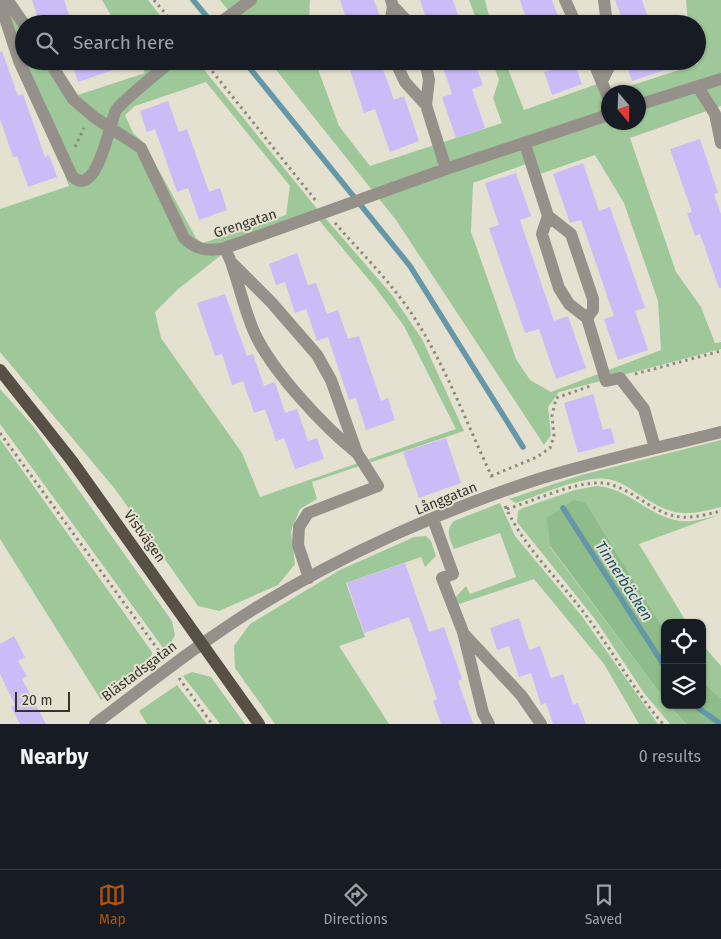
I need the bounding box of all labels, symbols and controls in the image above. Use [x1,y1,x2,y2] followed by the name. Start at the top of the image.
[15,15,706,70] search box
[33,29,61,57] icon: search
[73,31,174,54] text: Search here
[601,85,646,130] north arrow
[212,205,279,242] street label: Grengatan
[413,478,480,519] street label: Långgatan
[120,507,169,566] street label: Vistvägen
[591,538,657,624] water label: Tinnerbäcken
[661,619,706,709] map controls
[661,619,706,664] button: locate
[98,638,180,705] street label: Blästadsgatan
[661,664,706,709] button: layers
[15,689,70,712] scale bar
[22,692,52,709] text: 20 m
[20,744,88,770] text: Nearby
[639,747,701,766] text: 0 results
[98,881,126,928] tab: Map
[323,881,388,928] tab: Directions
[585,881,623,928] tab: Saved

